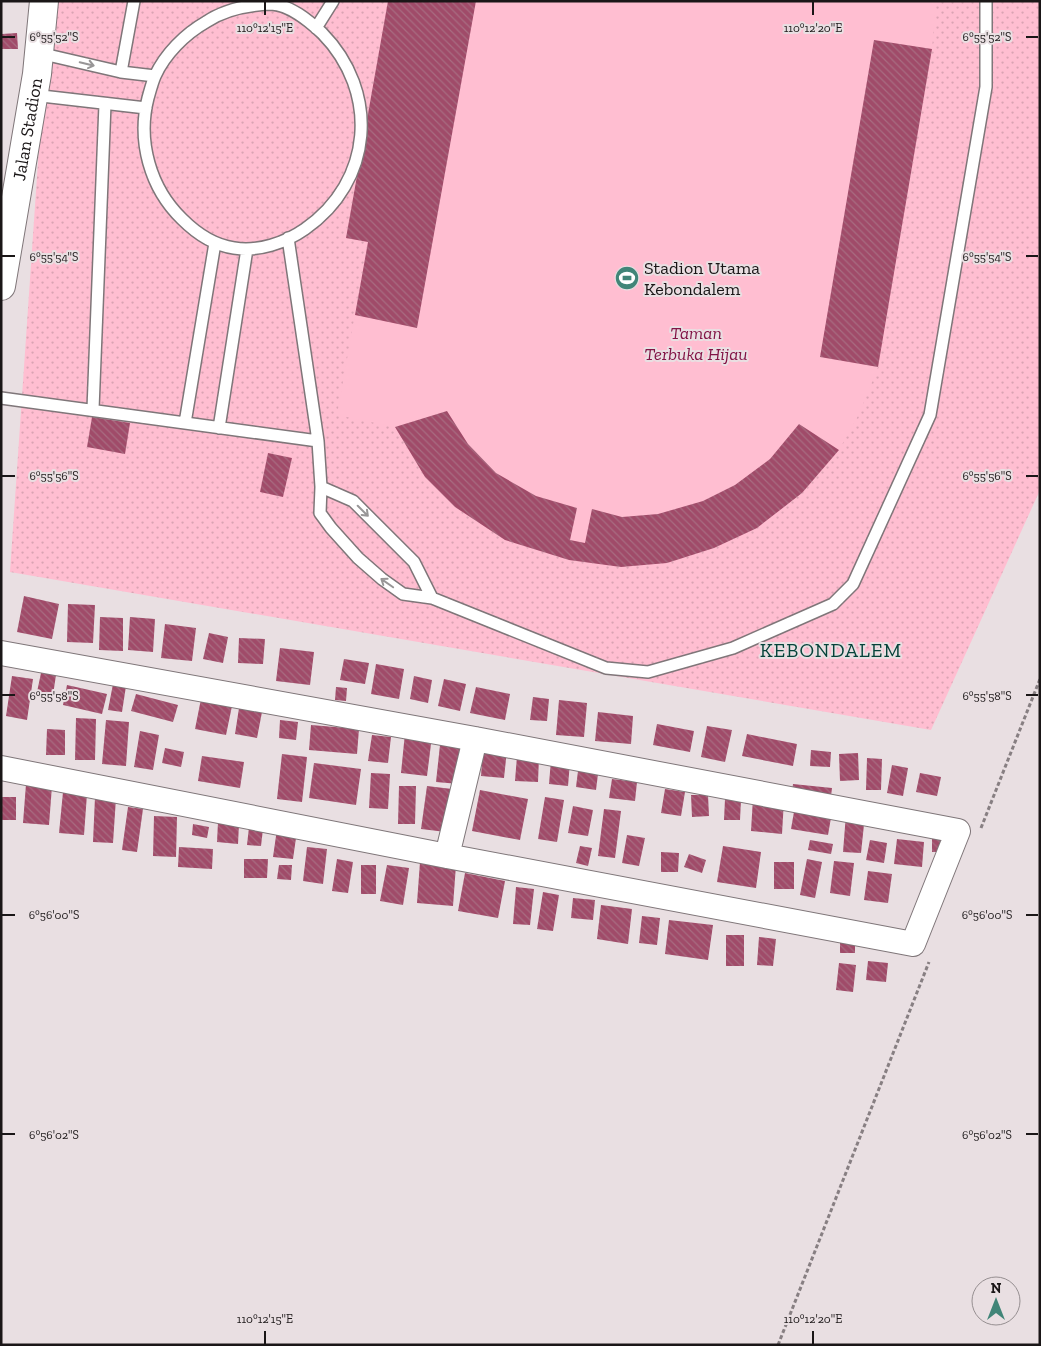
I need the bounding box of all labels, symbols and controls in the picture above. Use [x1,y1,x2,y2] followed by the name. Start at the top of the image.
[237,21,293,35] text: 110°12'15"E
[784,21,842,35] text: 110°12'20"E
[30,30,78,44] text: 6°55'52"S
[963,30,1011,44] text: 6°55'52"S
[78,60,94,69] one-way arrow
[8,76,47,182] street label: Jalan Stadion
[30,250,78,264] text: 6°55'54"S
[963,250,1011,264] text: 6°55'54"S
[644,257,760,300] place label: Stadion Utama Kebondalem
[614,265,640,291] sports icon: Stadion Utama Kebondalem
[644,322,748,365] park label: Taman Terbuka Hijau
[29,469,79,483] text: 6°55'56"S
[962,469,1012,483] text: 6°55'56"S
[357,504,369,517] one-way arrow
[381,578,395,588] one-way arrow
[760,638,902,662] district label: KEBONDALEM
[29,689,79,703] text: 6°55'58"S
[962,689,1012,703] text: 6°55'58"S
[29,908,79,922] text: 6°56'00"S
[962,908,1012,922] text: 6°56'00"S
[29,1128,79,1142] text: 6°56'02"S
[962,1128,1012,1142] text: 6°56'02"S
[971,1276,1021,1326] north arrow
[991,1280,1002,1297] text: N
[237,1312,293,1326] text: 110°12'15"E
[784,1312,842,1326] text: 110°12'20"E

